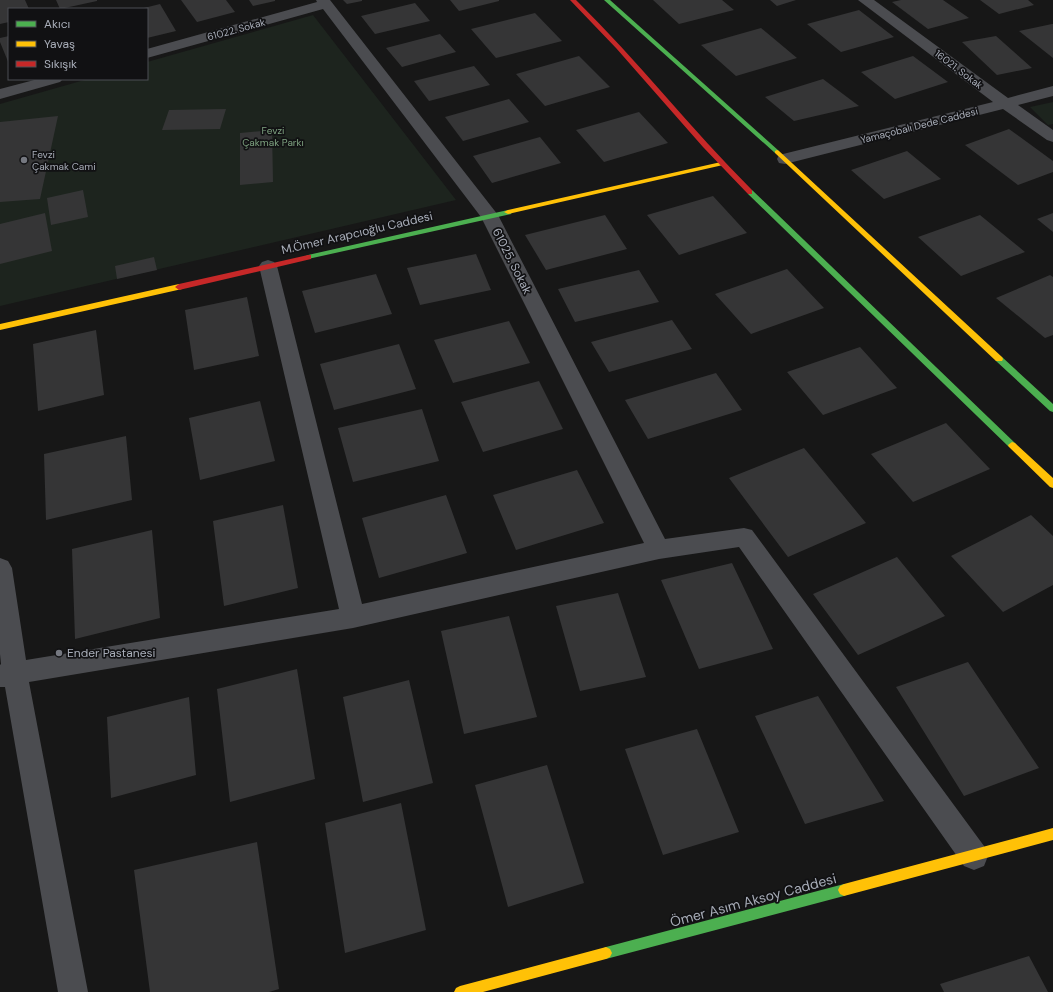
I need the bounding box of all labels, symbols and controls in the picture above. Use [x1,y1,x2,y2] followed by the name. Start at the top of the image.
[8,8,148,80] legend
[44,16,70,32] text: Akıcı
[206,16,267,43] street label: 61022. Sokak
[44,36,75,52] text: Yavaş
[932,47,985,92] street label: 16021. Sokak
[44,56,77,72] text: Sıkışık
[859,105,979,146] street label: Yamaçobalı Dede Caddesi
[242,124,304,149] park label: Fevzi Çakmak Parkı
[32,148,96,173] place label: Fevzi Çakmak Cami
[19,155,29,165] marker: Fevzi Çakmak Cami
[280,208,434,258] street label: M.Ömer Arapcıoğlu Caddesi
[489,225,535,297] street label: 61025. Sokak
[67,645,156,661] place label: Ender Pastanesi
[54,648,64,658] marker: Ender Pastanesi
[668,869,838,931] street label: Ömer Asım Aksoy Caddesi

